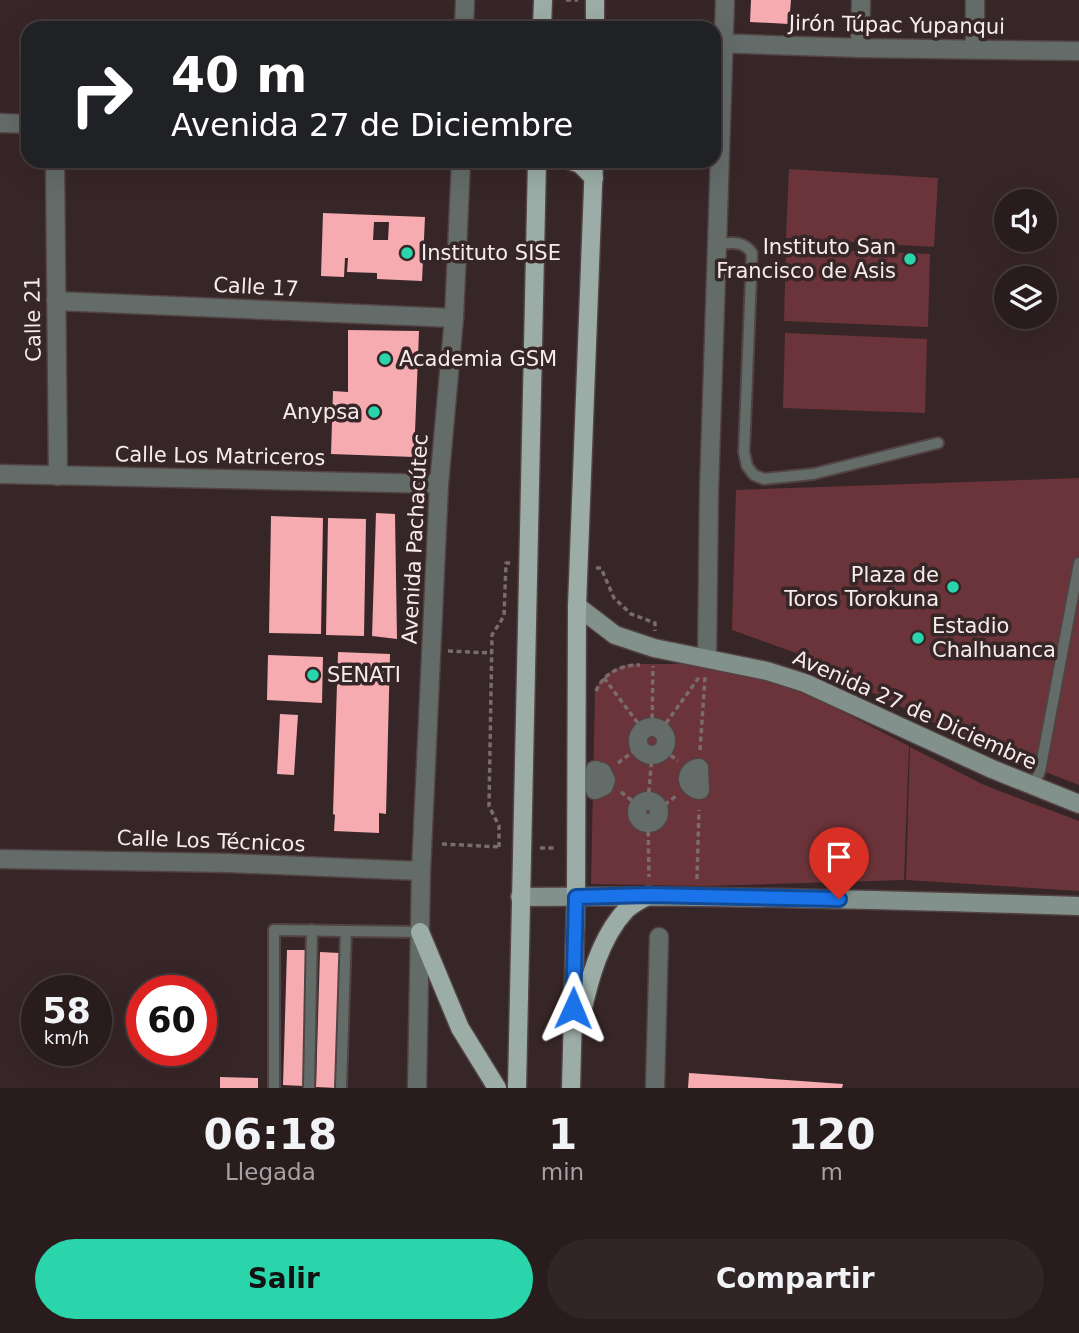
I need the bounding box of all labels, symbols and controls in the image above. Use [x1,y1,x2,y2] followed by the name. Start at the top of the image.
[787,11,1005,39] street label: Jirón Túpac Yupanqui
[171,47,307,104] text: 40 m
[56,49,147,140] icon: right
[171,106,573,144] text: Avenida 27 de Diciembre
[994,189,1057,329] map controls
[994,189,1057,252] button: sound
[716,235,896,283] place label: Instituto San Francisco de Asis
[421,241,561,265] place label: Instituto SISE
[399,245,415,261] marker: Instituto SISE
[902,251,918,267] marker: Instituto San Francisco de Asis
[994,266,1057,329] button: layers
[213,273,299,301] street label: Calle 17
[20,276,46,362] street label: Calle 21
[399,347,557,371] place label: Academia GSM
[377,351,393,367] marker: Academia GSM
[283,400,360,424] place label: Anypsa
[366,404,382,420] marker: Anypsa
[398,433,432,645] street label: Avenida Pachacútec
[114,442,326,470] street label: Calle Los Matriceros
[783,563,939,611] place label: Plaza de Toros Torokuna
[945,579,961,595] marker: Plaza de Toros Torokuna
[932,614,1056,662] place label: Estadio Chalhuanca
[910,630,926,646] marker: Estadio Chalhuanca
[790,645,1040,775] street label: Avenida 27 de Diciembre
[327,663,401,687] place label: SENATI
[305,667,321,683] marker: SENATI
[116,826,306,856] street label: Calle Los Técnicos
[809,827,869,899] pin
[820,838,858,876] icon: arrive
[536,971,610,1045] position arrow
[126,975,217,1066] speed limit sign: 60
[42,991,91,1031] text: 58
[44,1027,89,1048] text: km/h
[204,1110,337,1159] text: 06:18
[548,1110,577,1159] text: 1
[788,1110,875,1159] text: 120
[225,1159,316,1185] text: Llegada
[541,1159,584,1185] text: min
[820,1159,843,1185] text: m
[35,1239,533,1319] button: Salir
[547,1239,1044,1319] button: Compartir

